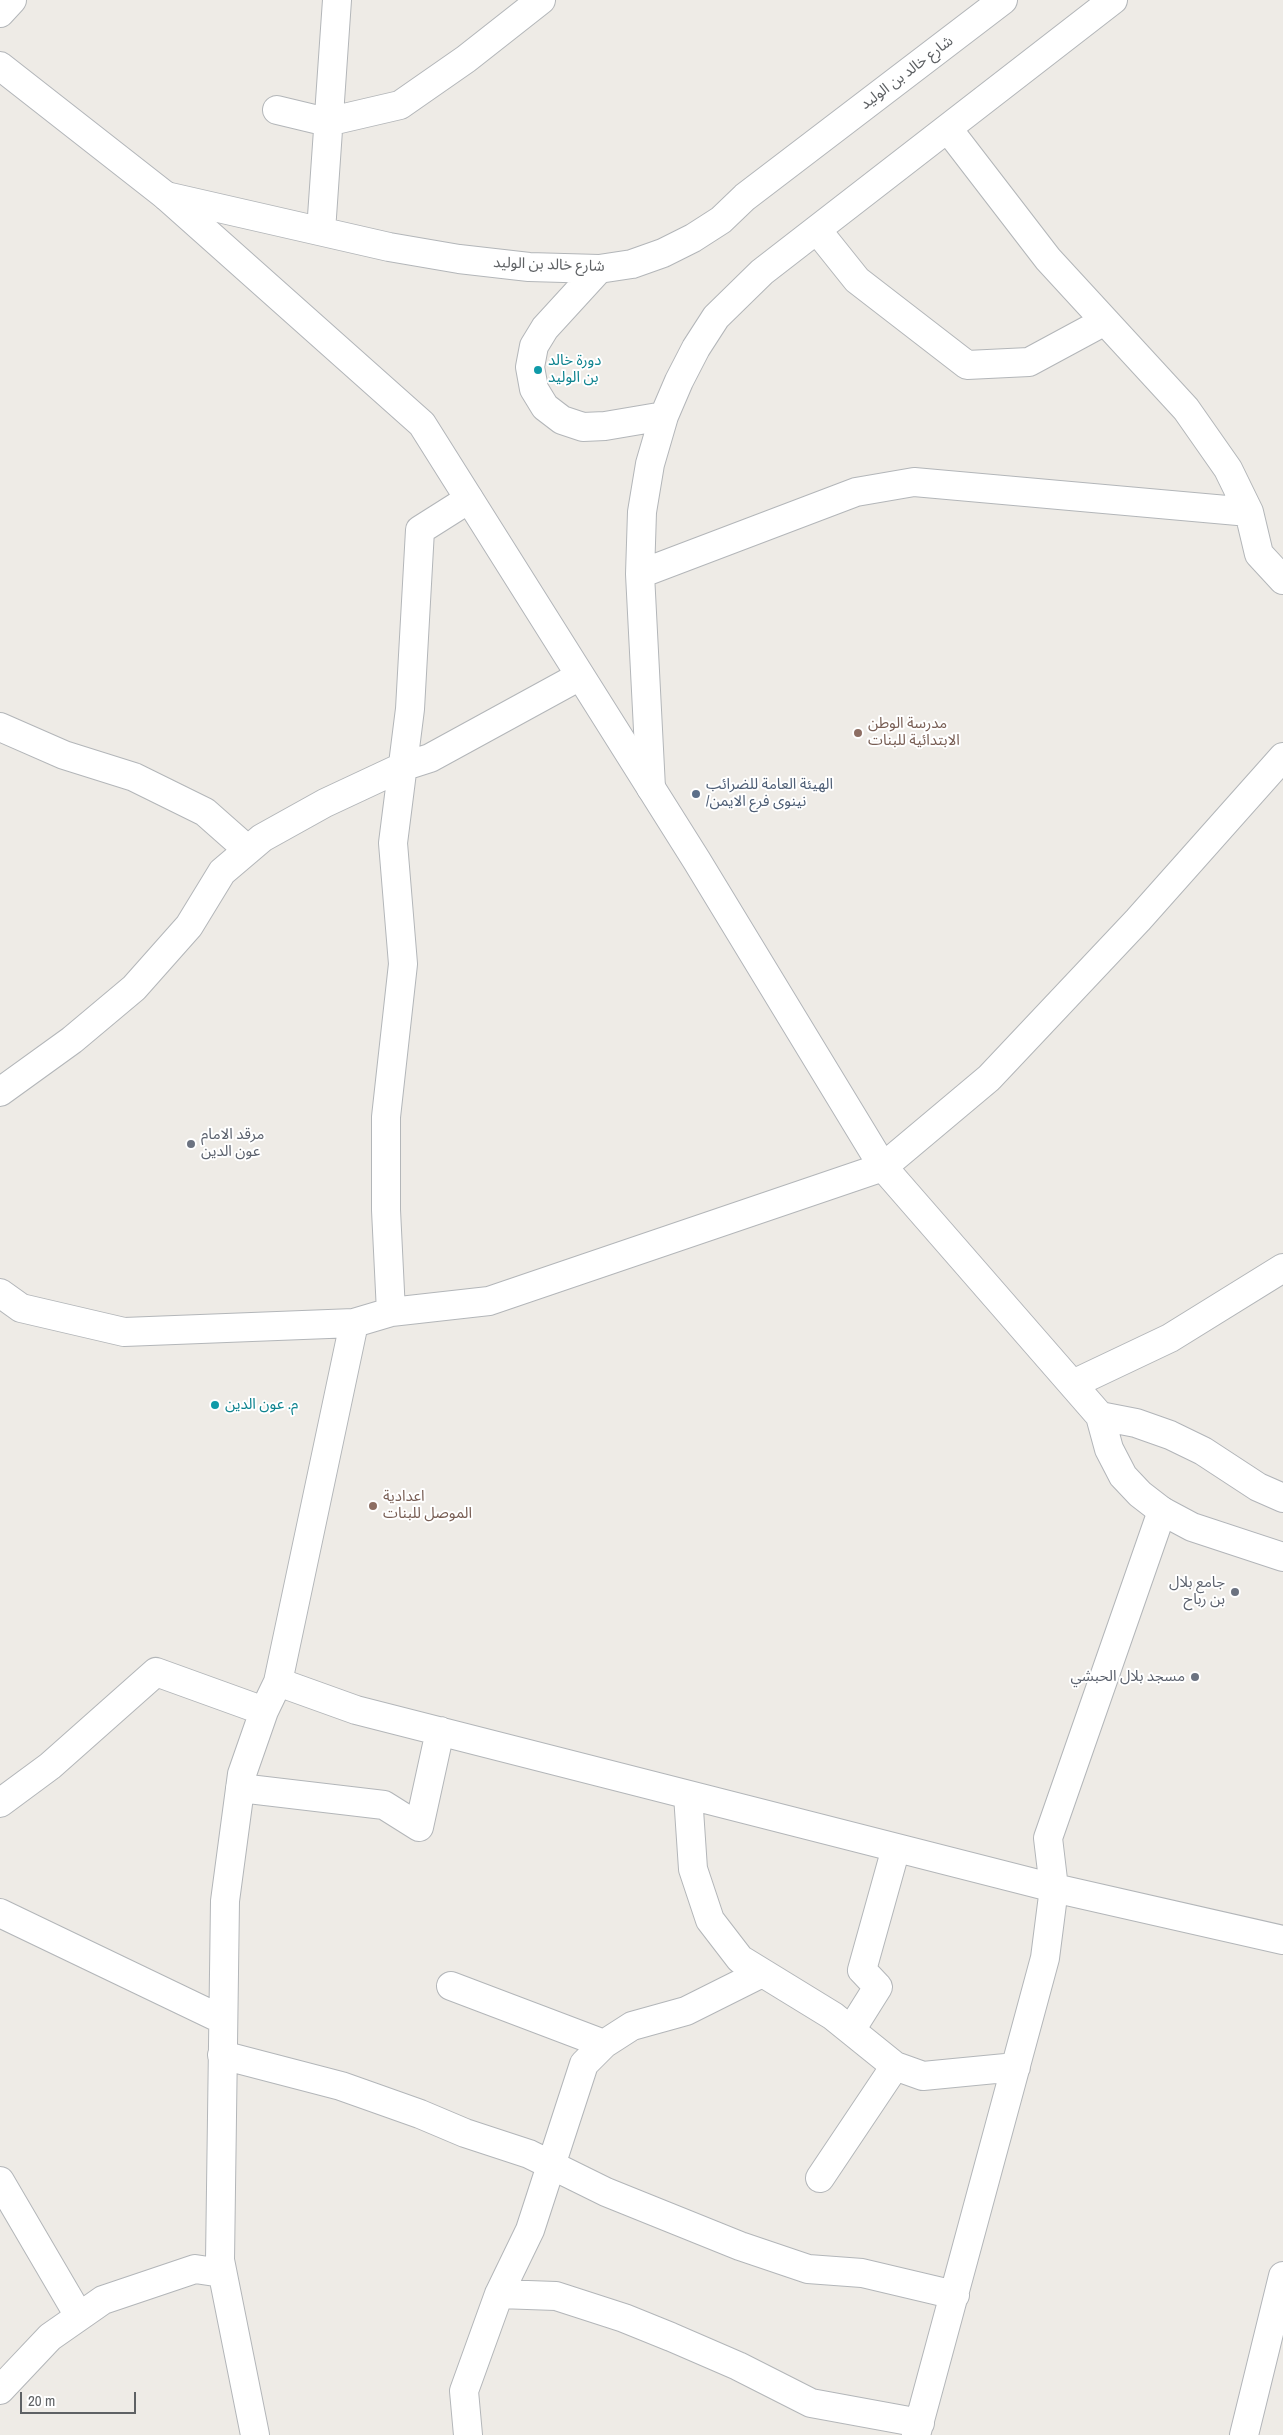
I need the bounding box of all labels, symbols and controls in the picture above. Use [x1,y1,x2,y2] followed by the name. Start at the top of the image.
[857,32,957,114] street label: شارع خالد بن الوليد
[493,254,605,276] street label: شارع خالد بن الوليد
[548,352,601,387] place label: دورة خالد بن الوليد
[532,364,544,376] marker: دورة خالد بن الوليد
[868,715,960,750] place label: مدرسة الوطن الابتدائية للبنات
[852,727,864,739] marker: مدرسة الوطن الابتدائية للبنات
[706,776,833,811] place label: الهيئة العامة للضرائب /نينوى فرع الايمن
[690,788,702,800] marker: الهيئة العامة للضرائب /نينوى فرع الايمن
[201,1126,264,1161] place label: مرقد الامام عون الدين
[185,1138,197,1150] marker: مرقد الامام عون الدين
[225,1396,298,1414] place label: م. عون الدين
[209,1399,221,1411] marker: م. عون الدين
[383,1488,472,1523] place label: اعدادية الموصل للبنات
[367,1500,379,1512] marker: اعدادية الموصل للبنات
[1169,1574,1225,1609] place label: جامع بلال بن رباح
[1229,1586,1241,1598] marker: جامع بلال بن رباح
[1071,1668,1185,1686] place label: مسجد بلال الحبشي
[1189,1671,1201,1683] marker: مسجد بلال الحبشي
[22,2382,139,2414] scale bar
[28,2390,55,2411] text: 20 m

